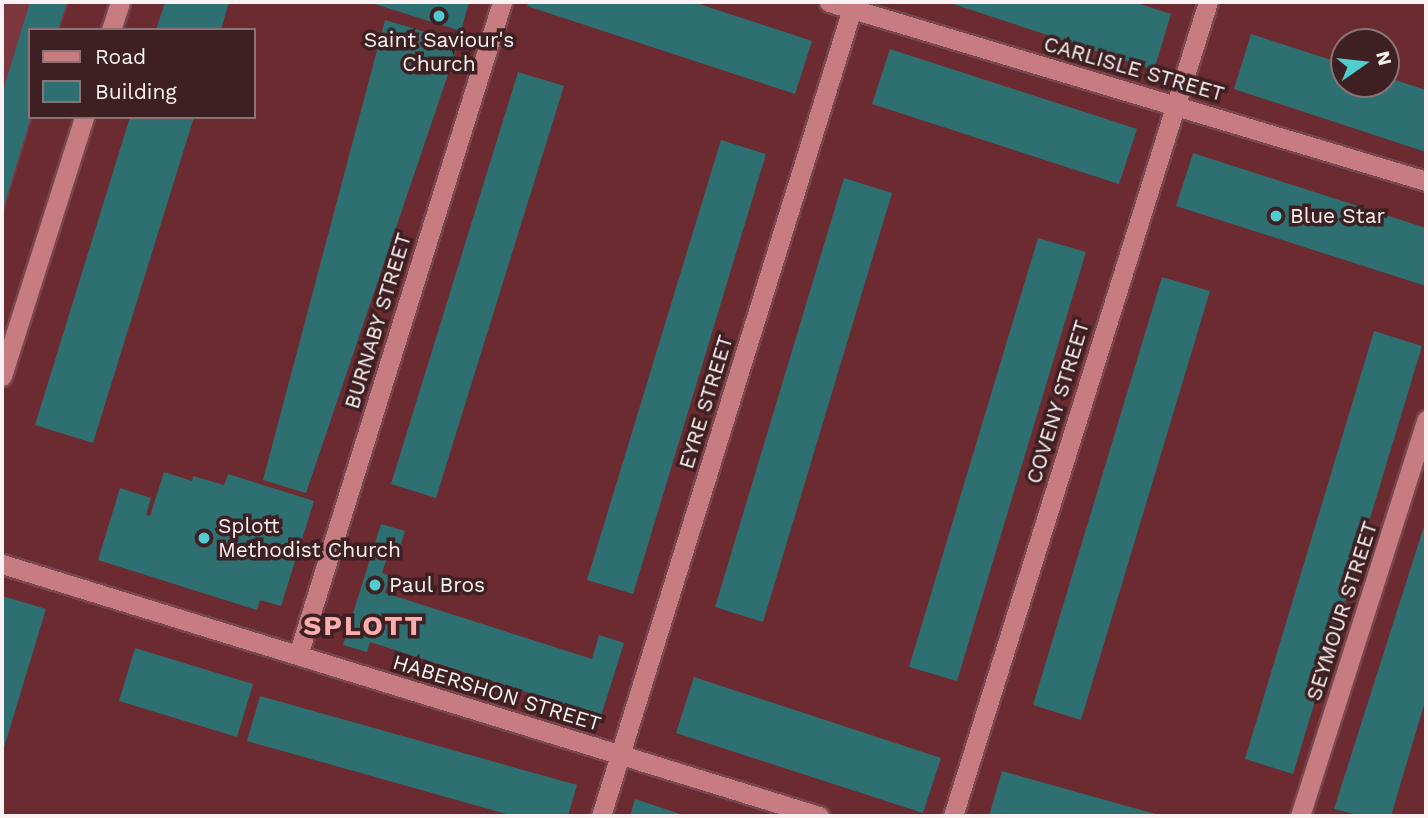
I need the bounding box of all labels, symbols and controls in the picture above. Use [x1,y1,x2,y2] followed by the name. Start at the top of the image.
[431,8,447,24] marker: Saint Saviour's Church
[364,27,514,77] place label: Saint Saviour's Church
[28,28,256,119] legend
[1330,28,1400,98] north arrow
[1041,31,1227,107] street label: CARLISLE STREET
[95,44,146,69] text: Road
[1371,49,1397,68] text: N
[95,79,177,104] text: Building
[1290,203,1385,229] place label: Blue Star
[1268,208,1284,224] marker: Blue Star
[339,230,417,412] street label: BURNABY STREET
[1021,317,1095,487] street label: COVENY STREET
[674,332,738,472] street label: EYRE STREET
[218,513,401,563] place label: Splott Methodist Church
[1301,518,1383,704] street label: SEYMOUR STREET
[196,530,212,546] marker: Splott Methodist Church
[389,572,486,598] place label: Paul Bros
[367,577,383,593] marker: Paul Bros
[304,609,424,643] district label: SPLOTT
[390,649,604,737] street label: HABERSHON STREET

